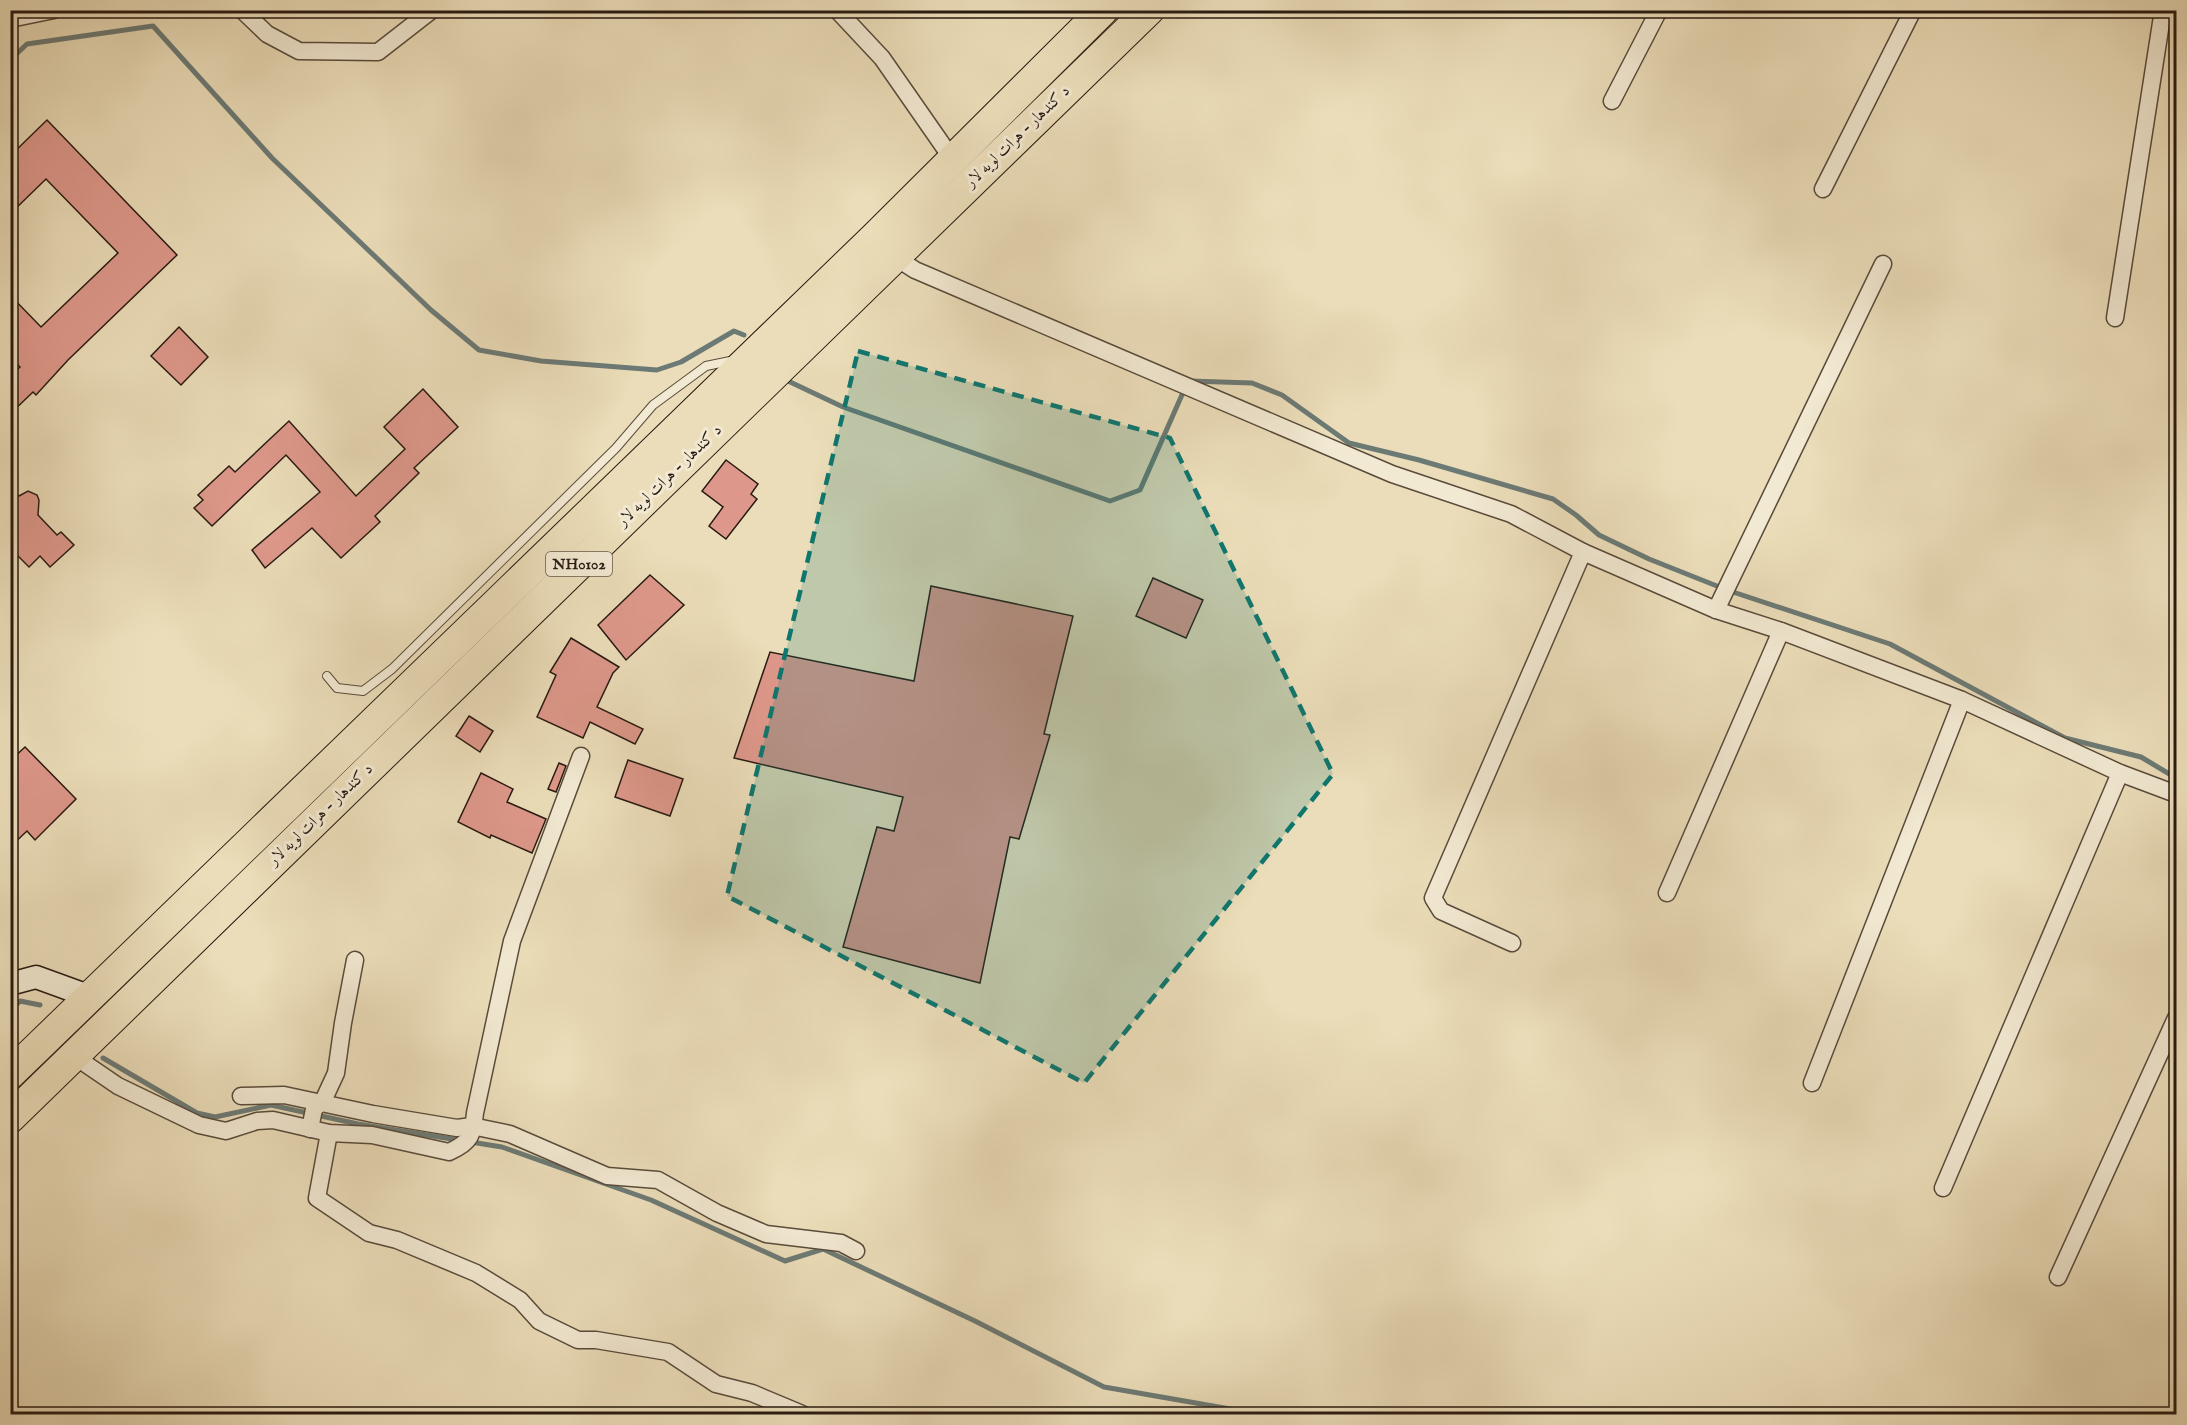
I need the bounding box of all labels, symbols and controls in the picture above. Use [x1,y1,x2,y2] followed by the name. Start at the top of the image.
[960,82,1075,194] street label: د کندهار - هرات لويه لار
[612,421,727,533] street label: د کندهار - هرات لويه لار
[546,552,612,576] road number: NH0102
[263,760,378,872] street label: د کندهار - هرات لويه لار

